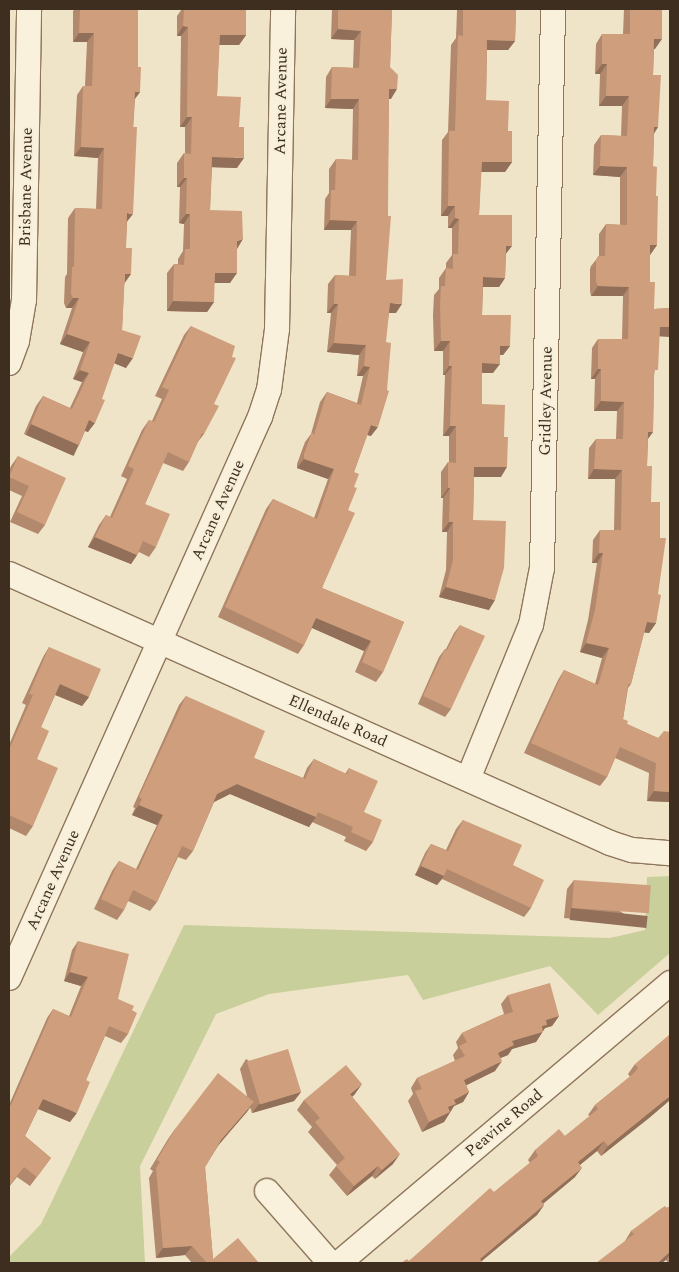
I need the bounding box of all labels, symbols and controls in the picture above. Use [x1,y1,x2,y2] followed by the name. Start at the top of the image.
[270,47,292,155] street label: Arcane Avenue
[15,127,37,247] street label: Brisbane Avenue
[535,346,557,456] street label: Gridley Avenue
[187,457,249,563] street label: Arcane Avenue
[286,691,390,751] street label: Ellendale Road
[22,827,84,933] street label: Arcane Avenue
[461,1085,547,1161] street label: Peavine Road

